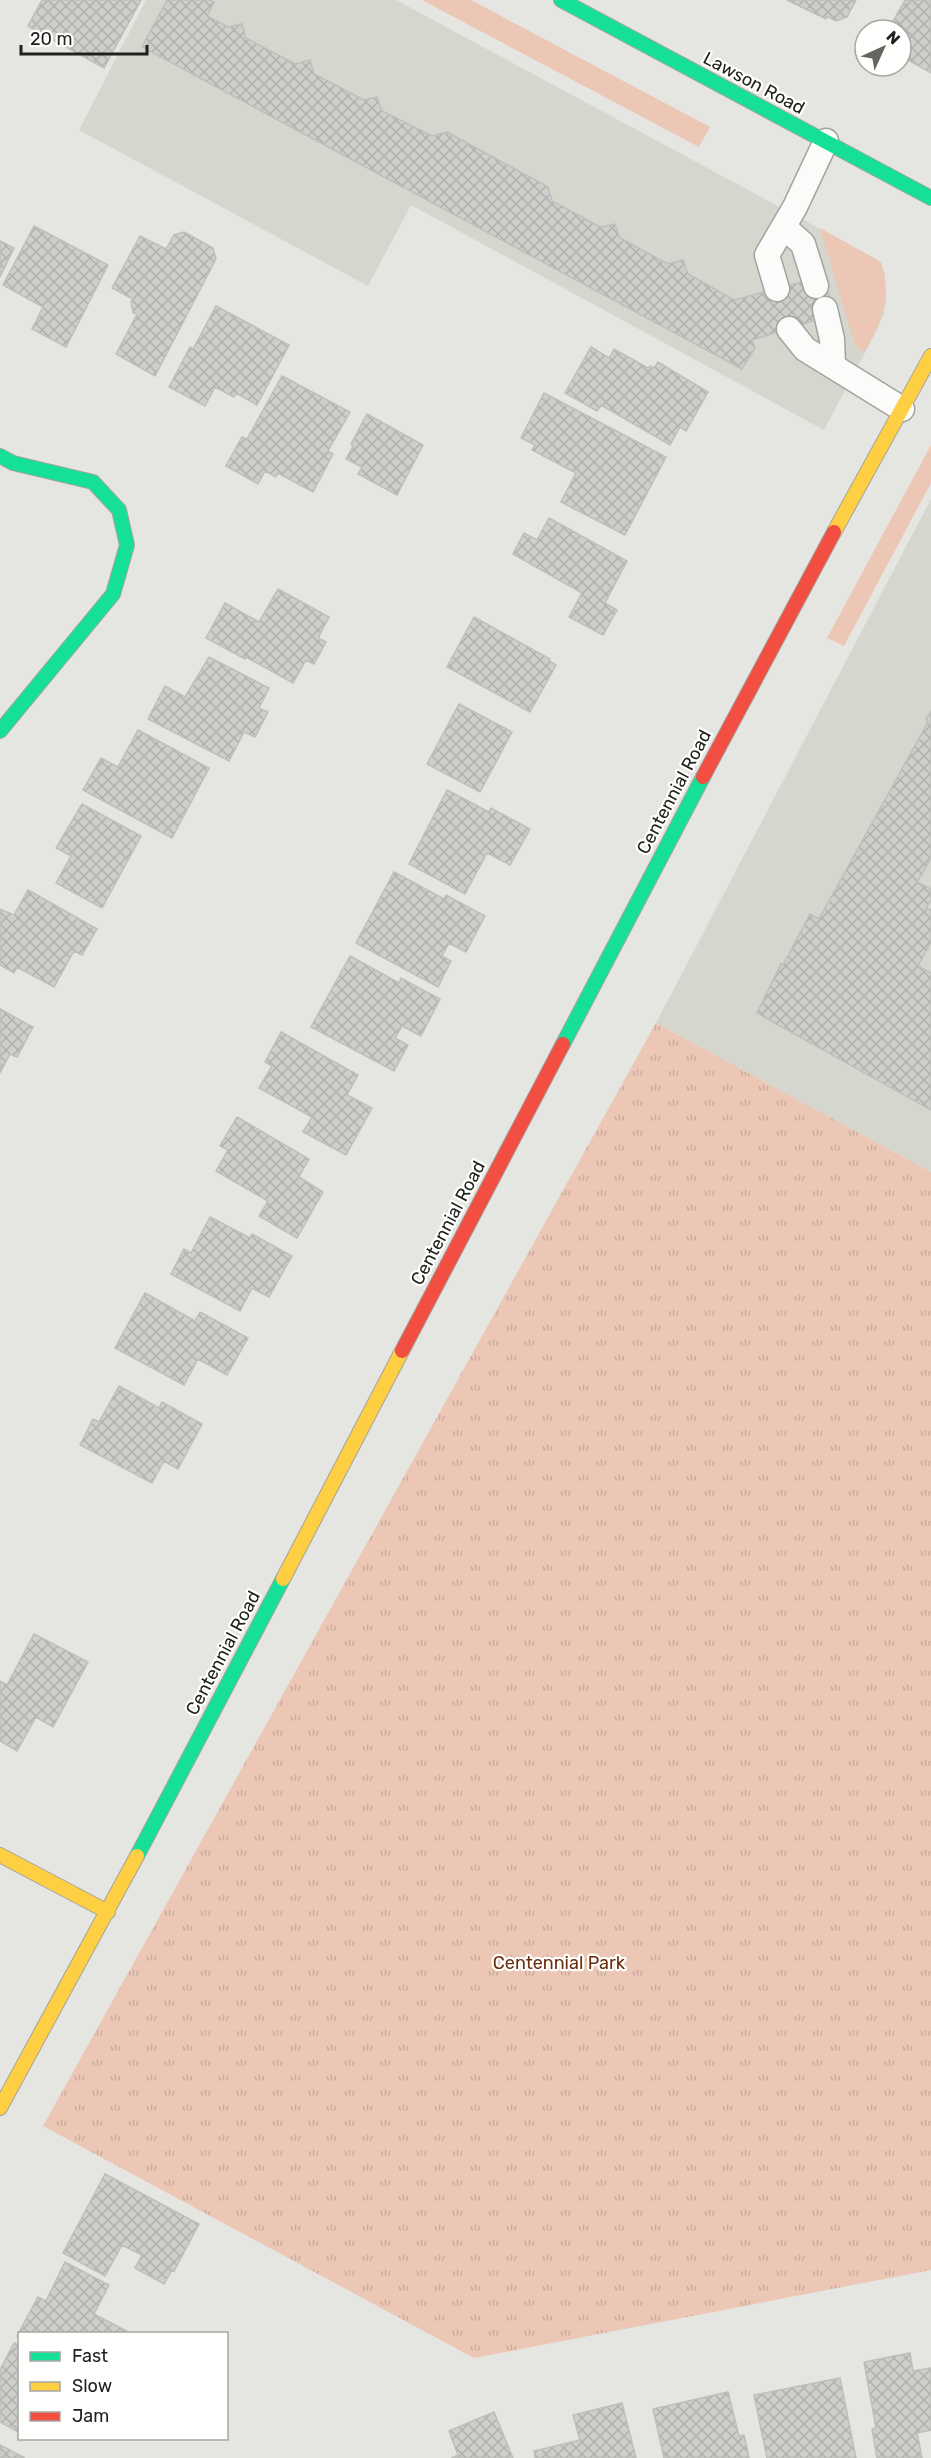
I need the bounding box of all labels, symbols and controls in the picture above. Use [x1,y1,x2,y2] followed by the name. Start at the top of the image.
[21,18,147,56] scale bar
[853,18,913,78] north arrow
[882,27,904,49] text: N
[30,28,72,50] text: 20 m
[700,47,808,119] street label: Lawson Road
[632,726,716,858] street label: Centennial Road
[406,1157,490,1289] street label: Centennial Road
[181,1587,265,1719] street label: Centennial Road
[493,1952,626,1974] park label: Centennial Park
[18,2332,228,2440] legend
[72,2345,108,2367] text: Fast
[72,2375,112,2397] text: Slow
[72,2405,109,2427] text: Jam

